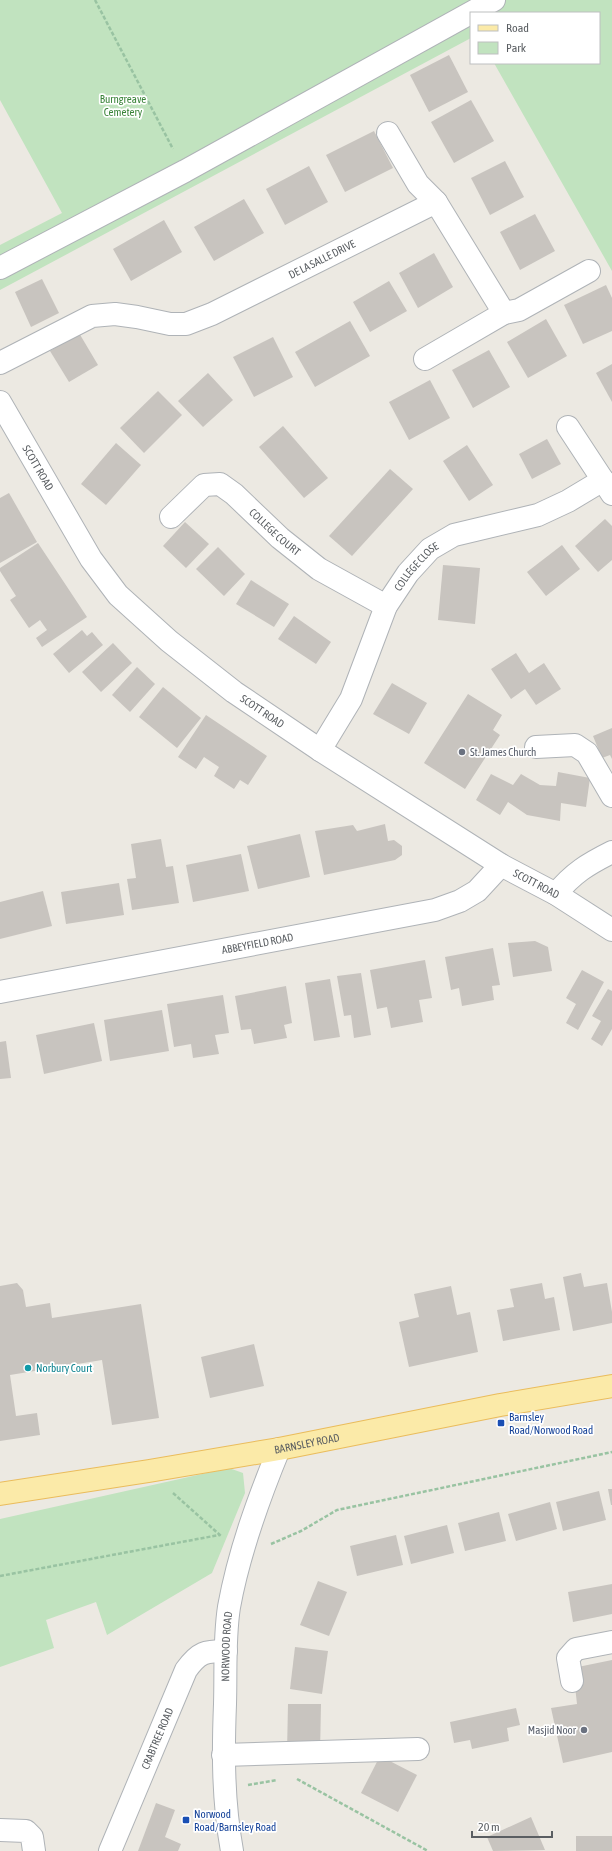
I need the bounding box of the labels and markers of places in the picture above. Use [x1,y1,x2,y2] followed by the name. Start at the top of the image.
[470,746,536,758] place label: St. James Church
[457,747,467,757] marker: St. James Church
[36,1362,92,1374] place label: Norbury Court
[23,1363,33,1373] marker: Norbury Court
[509,1411,593,1436] place label: Barnsley Road/Norwood Road
[496,1418,506,1428] marker: Barnsley Road/Norwood Road
[528,1724,577,1736] place label: Masjid Noor
[579,1725,589,1735] marker: Masjid Noor
[194,1808,276,1833] place label: Norwood Road/Barnsley Road
[181,1815,191,1825] marker: Norwood Road/Barnsley Road

